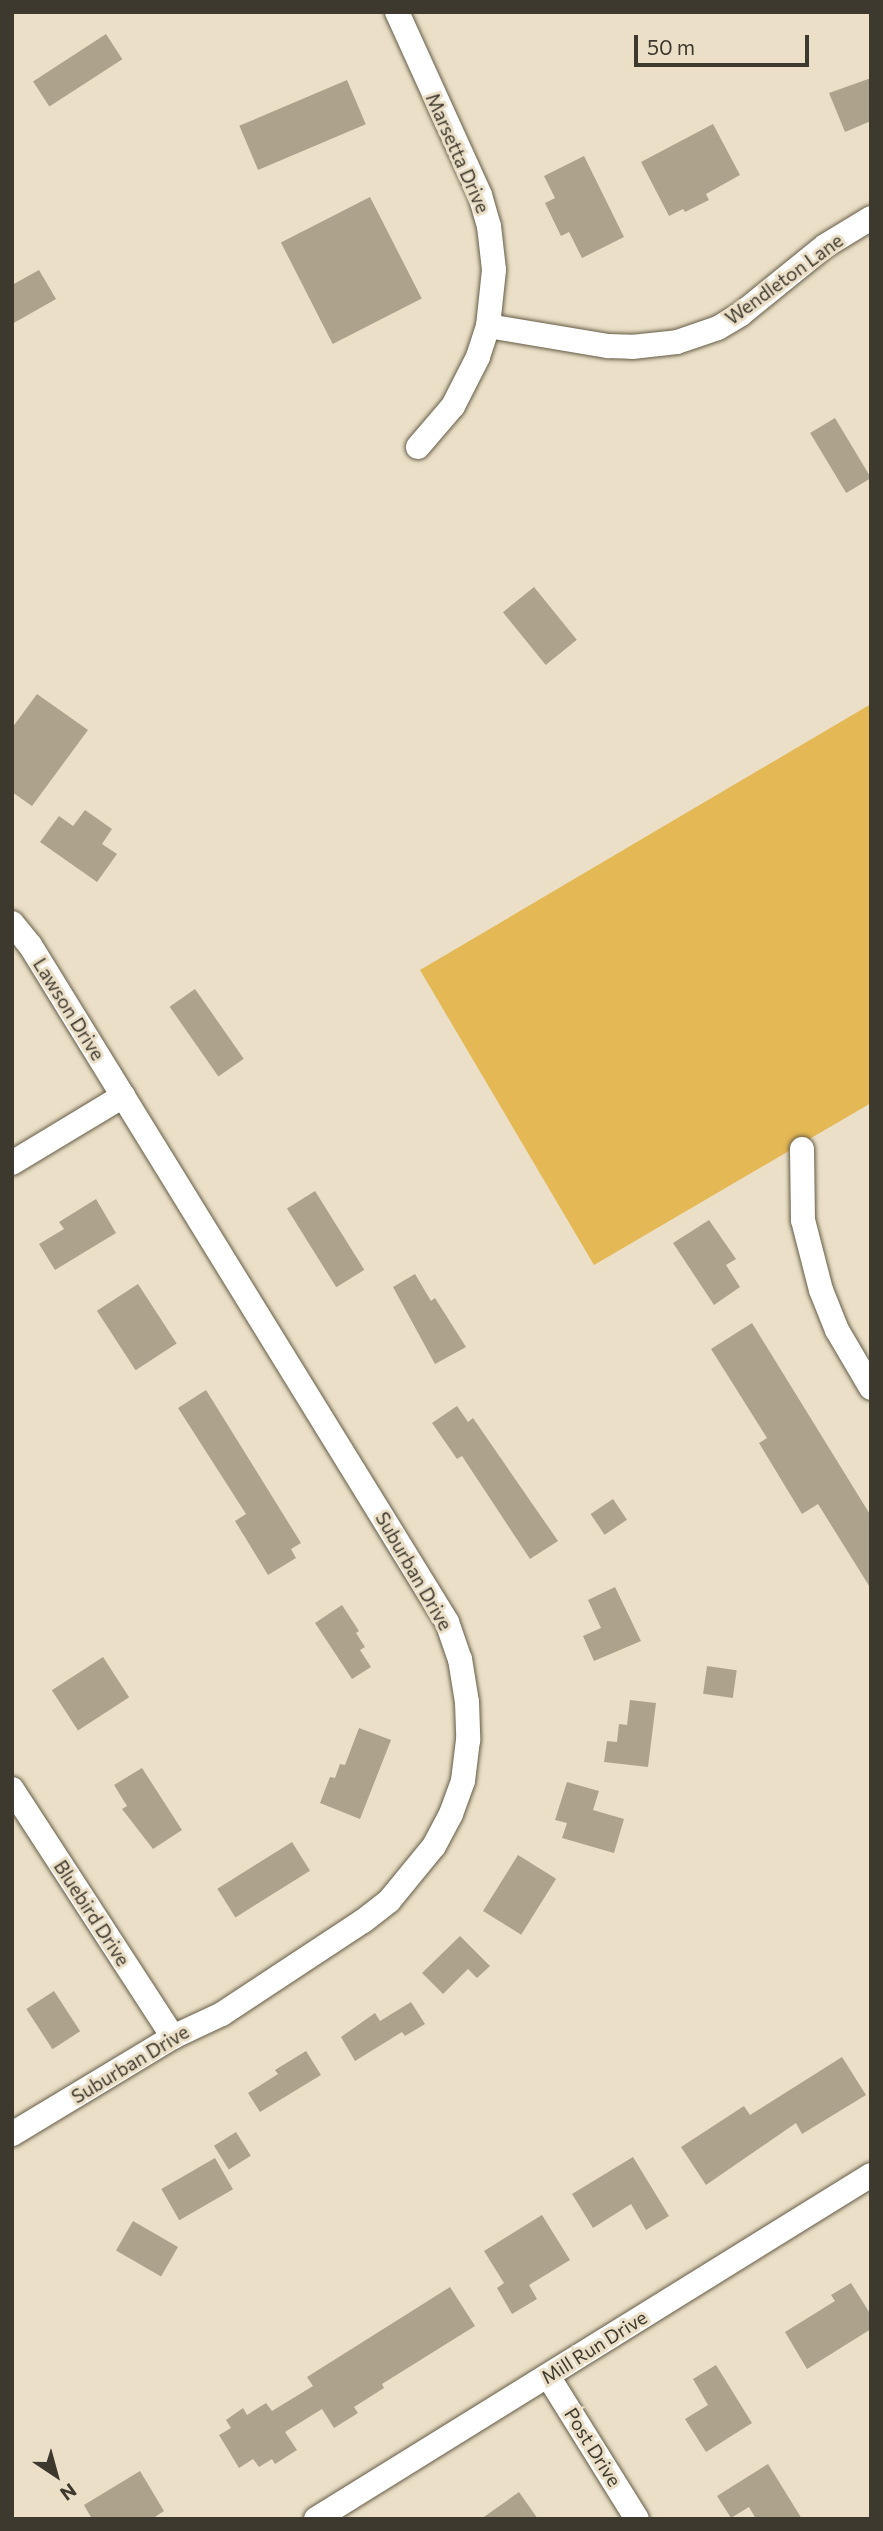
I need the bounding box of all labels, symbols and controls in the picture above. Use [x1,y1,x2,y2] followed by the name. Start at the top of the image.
[638,21,813,65] scale bar
[647,34,695,59] text: 50 m
[421,90,495,216] street label: Marsetta Drive
[721,229,847,329] street label: Wendleton Lane
[29,954,109,1064] street label: Lawson Drive
[371,1508,457,1634] street label: Suburban Drive
[49,1856,135,1970] street label: Bluebird Drive
[67,2020,193,2108] street label: Suburban Drive
[537,2306,651,2388] street label: Mill Run Drive
[560,2403,626,2491] street label: Post Drive
[21,2440,91,2510] north arrow
[56,2479,81,2506] text: N

